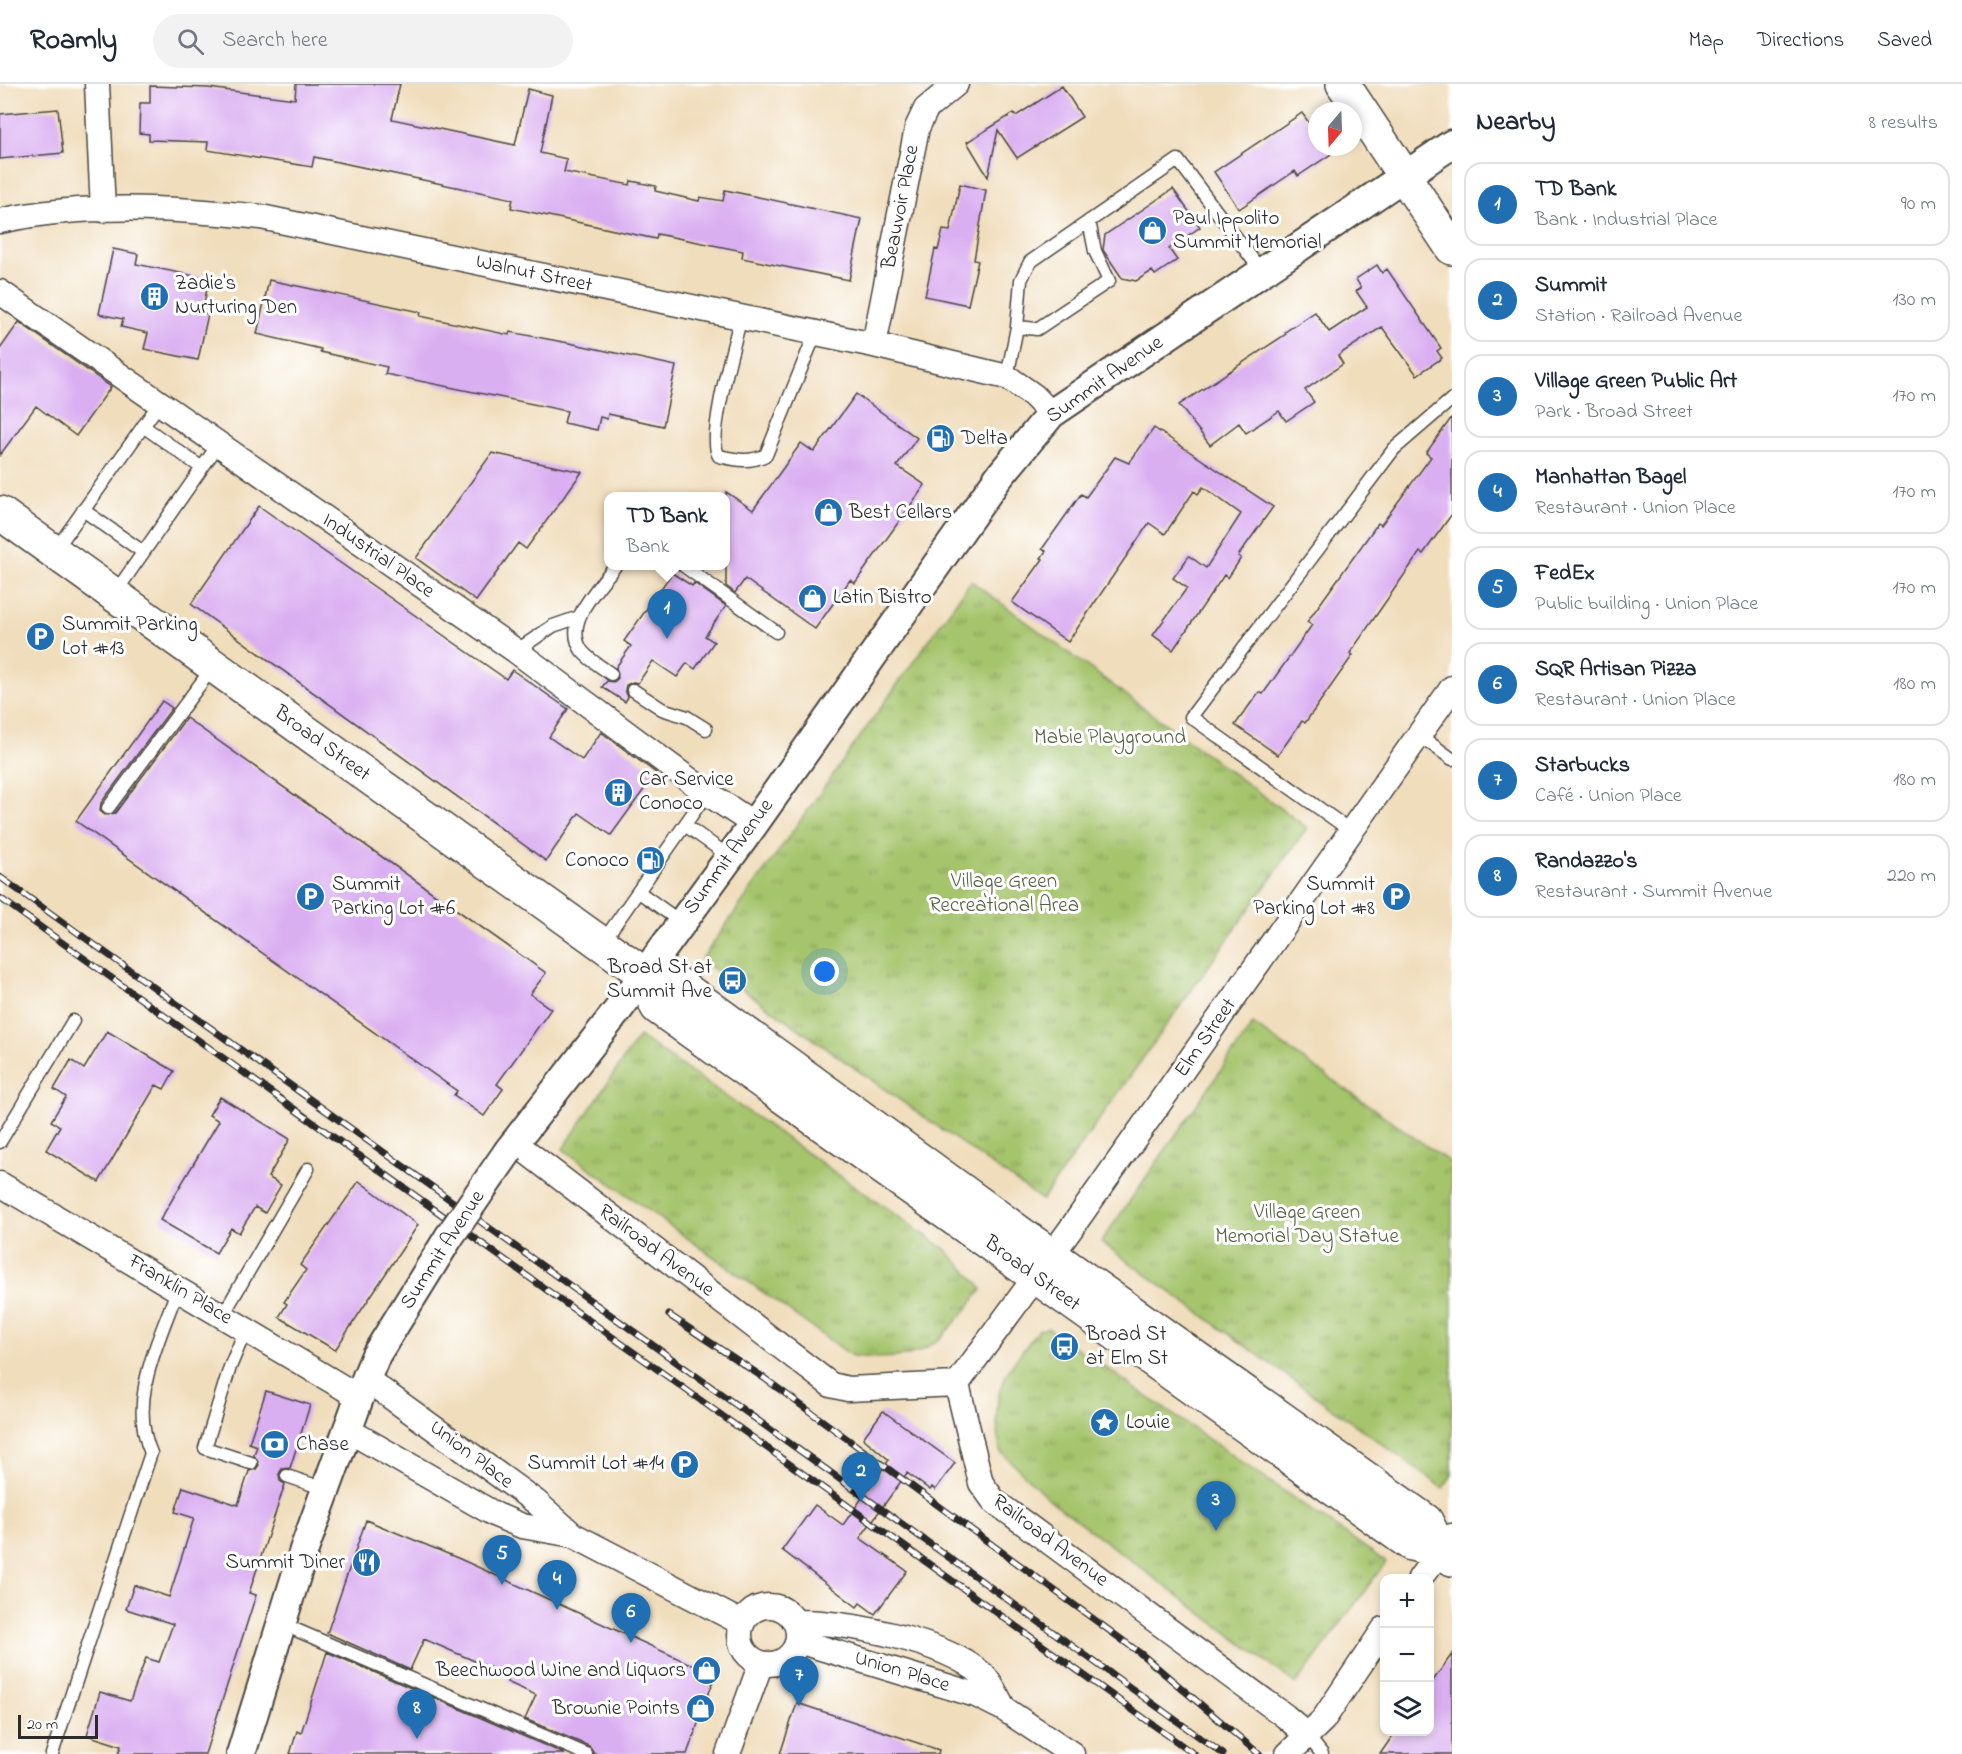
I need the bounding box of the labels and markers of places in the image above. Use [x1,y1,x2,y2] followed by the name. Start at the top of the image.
[1173,204,1322,258] place label: Paul Ippolito Summit Memorial
[1136,215,1168,247] shop icon: Paul Ippolito Summit Memorial
[175,269,297,325] place label: Zadie's Nurturing Den
[138,280,170,312] building icon: Zadie's Nurturing Den
[924,423,956,455] fuel station icon: Delta
[960,424,1008,454] place label: Delta
[812,497,844,529] shop icon: Best Cellars
[848,498,952,528] place label: Best Cellars
[796,582,828,614] shop icon: Latin Bistro
[833,583,932,613] place label: Latin Bistro
[648,590,686,639] pin: 1
[62,610,198,664] place label: Summit Parking Lot #13
[25,621,57,653] parking icon: Summit Parking Lot #13
[639,765,734,819] place label: Car Service Conoco
[602,776,634,808] building icon: Car Service Conoco
[634,845,666,877] fuel station icon: Conoco
[565,846,629,876] place label: Conoco
[332,870,455,926] place label: Summit Parking Lot #6
[1253,870,1375,926] place label: Summit Parking Lot #8
[295,881,327,913] parking icon: Summit Parking Lot #6
[1380,881,1412,913] parking icon: Summit Parking Lot #8
[607,953,713,1007] place label: Broad St at Summit Ave
[717,964,749,996] bus stop icon: Broad St at Summit Ave
[1085,1320,1168,1374] place label: Broad St at Elm St
[1049,1331,1081,1363] bus stop icon: Broad St at Elm St
[1089,1407,1121,1439] place icon: Louie
[1126,1408,1170,1438] place label: Louie
[259,1429,291,1461] bank icon: Chase
[296,1430,350,1460] place label: Chase
[669,1448,701,1480] parking icon: Summit Lot #14
[527,1449,664,1479] place label: Summit Lot #14
[842,1452,880,1502] pin: 2
[1196,1482,1236,1531] pin: 3
[482,1536,522,1585] pin: 5
[350,1547,382,1579] restaurant icon: Summit Diner
[225,1548,345,1578] place label: Summit Diner
[538,1560,576,1610] pin: 4
[612,1594,650,1643] pin: 6
[691,1655,723,1687] shop icon: Beechwood Wine and Liquors
[435,1656,686,1686] place label: Beechwood Wine and Liquors
[780,1656,818,1706] pin: 7
[398,1690,436,1739] pin: 8
[685,1693,717,1725] shop icon: Brownie Points
[551,1694,680,1724] place label: Brownie Points

